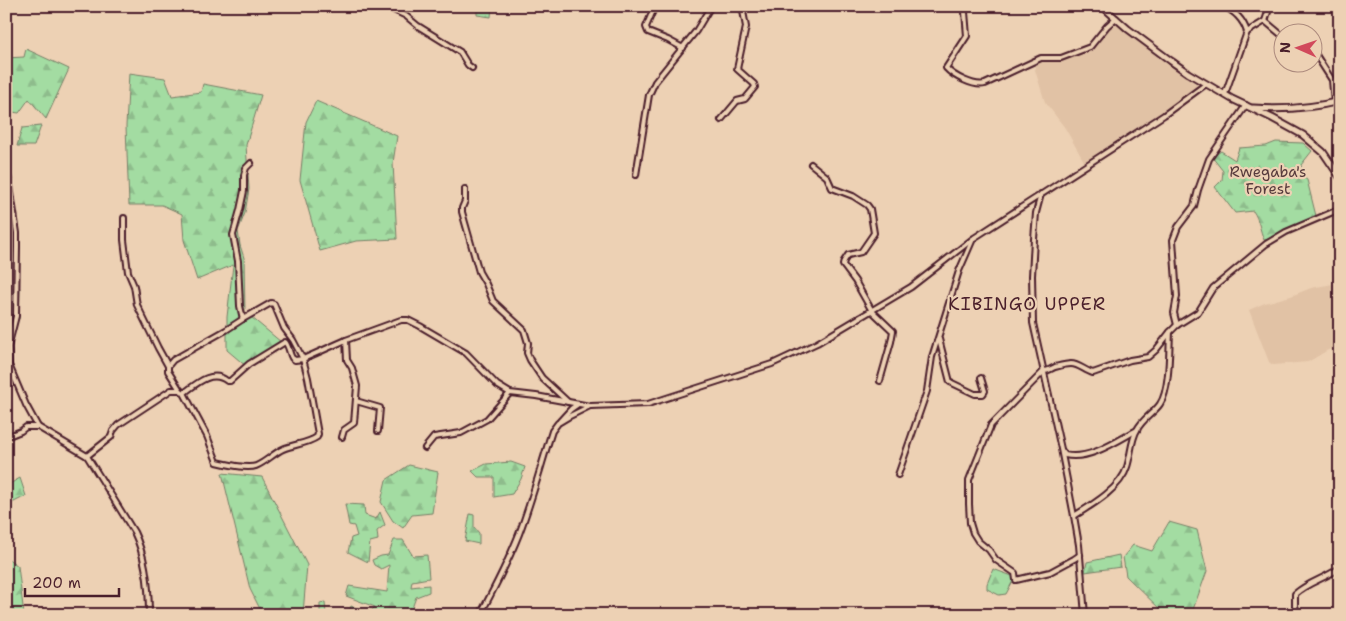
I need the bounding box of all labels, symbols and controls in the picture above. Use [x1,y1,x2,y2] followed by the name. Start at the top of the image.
[1274,22,1324,72] north arrow
[1276,42,1294,53] text: N
[1229,162,1307,199] park label: Rwegaba's Forest
[948,292,1106,316] district label: KIBINGO UPPER
[25,566,119,598] scale bar
[32,573,81,593] text: 200 m

